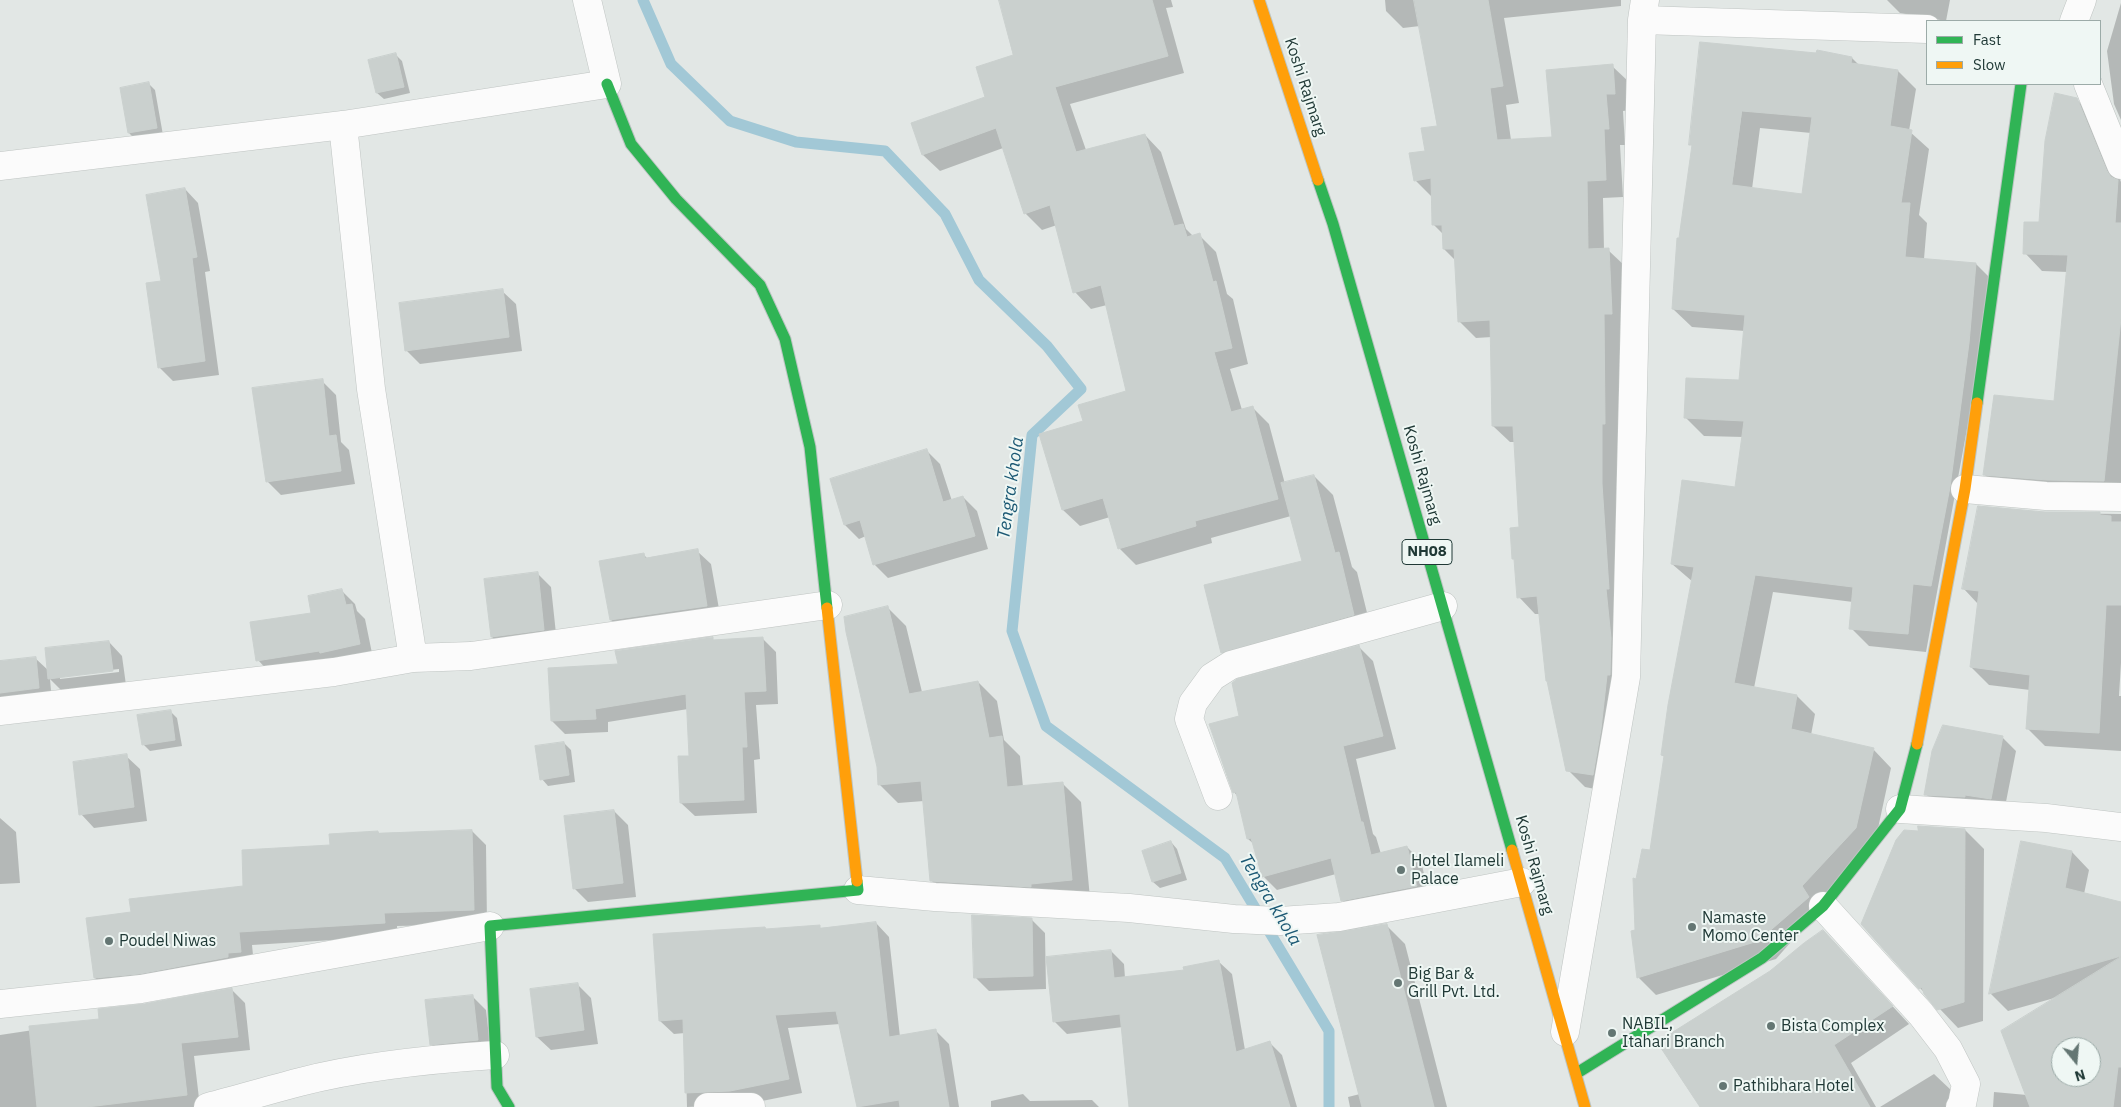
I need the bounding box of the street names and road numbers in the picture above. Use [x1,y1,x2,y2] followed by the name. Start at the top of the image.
[1280,35,1330,139] street label: Koshi Rajmarg
[1399,423,1445,527] street label: Koshi Rajmarg
[1402,540,1452,564] road number: NH08
[1511,813,1557,917] street label: Koshi Rajmarg

